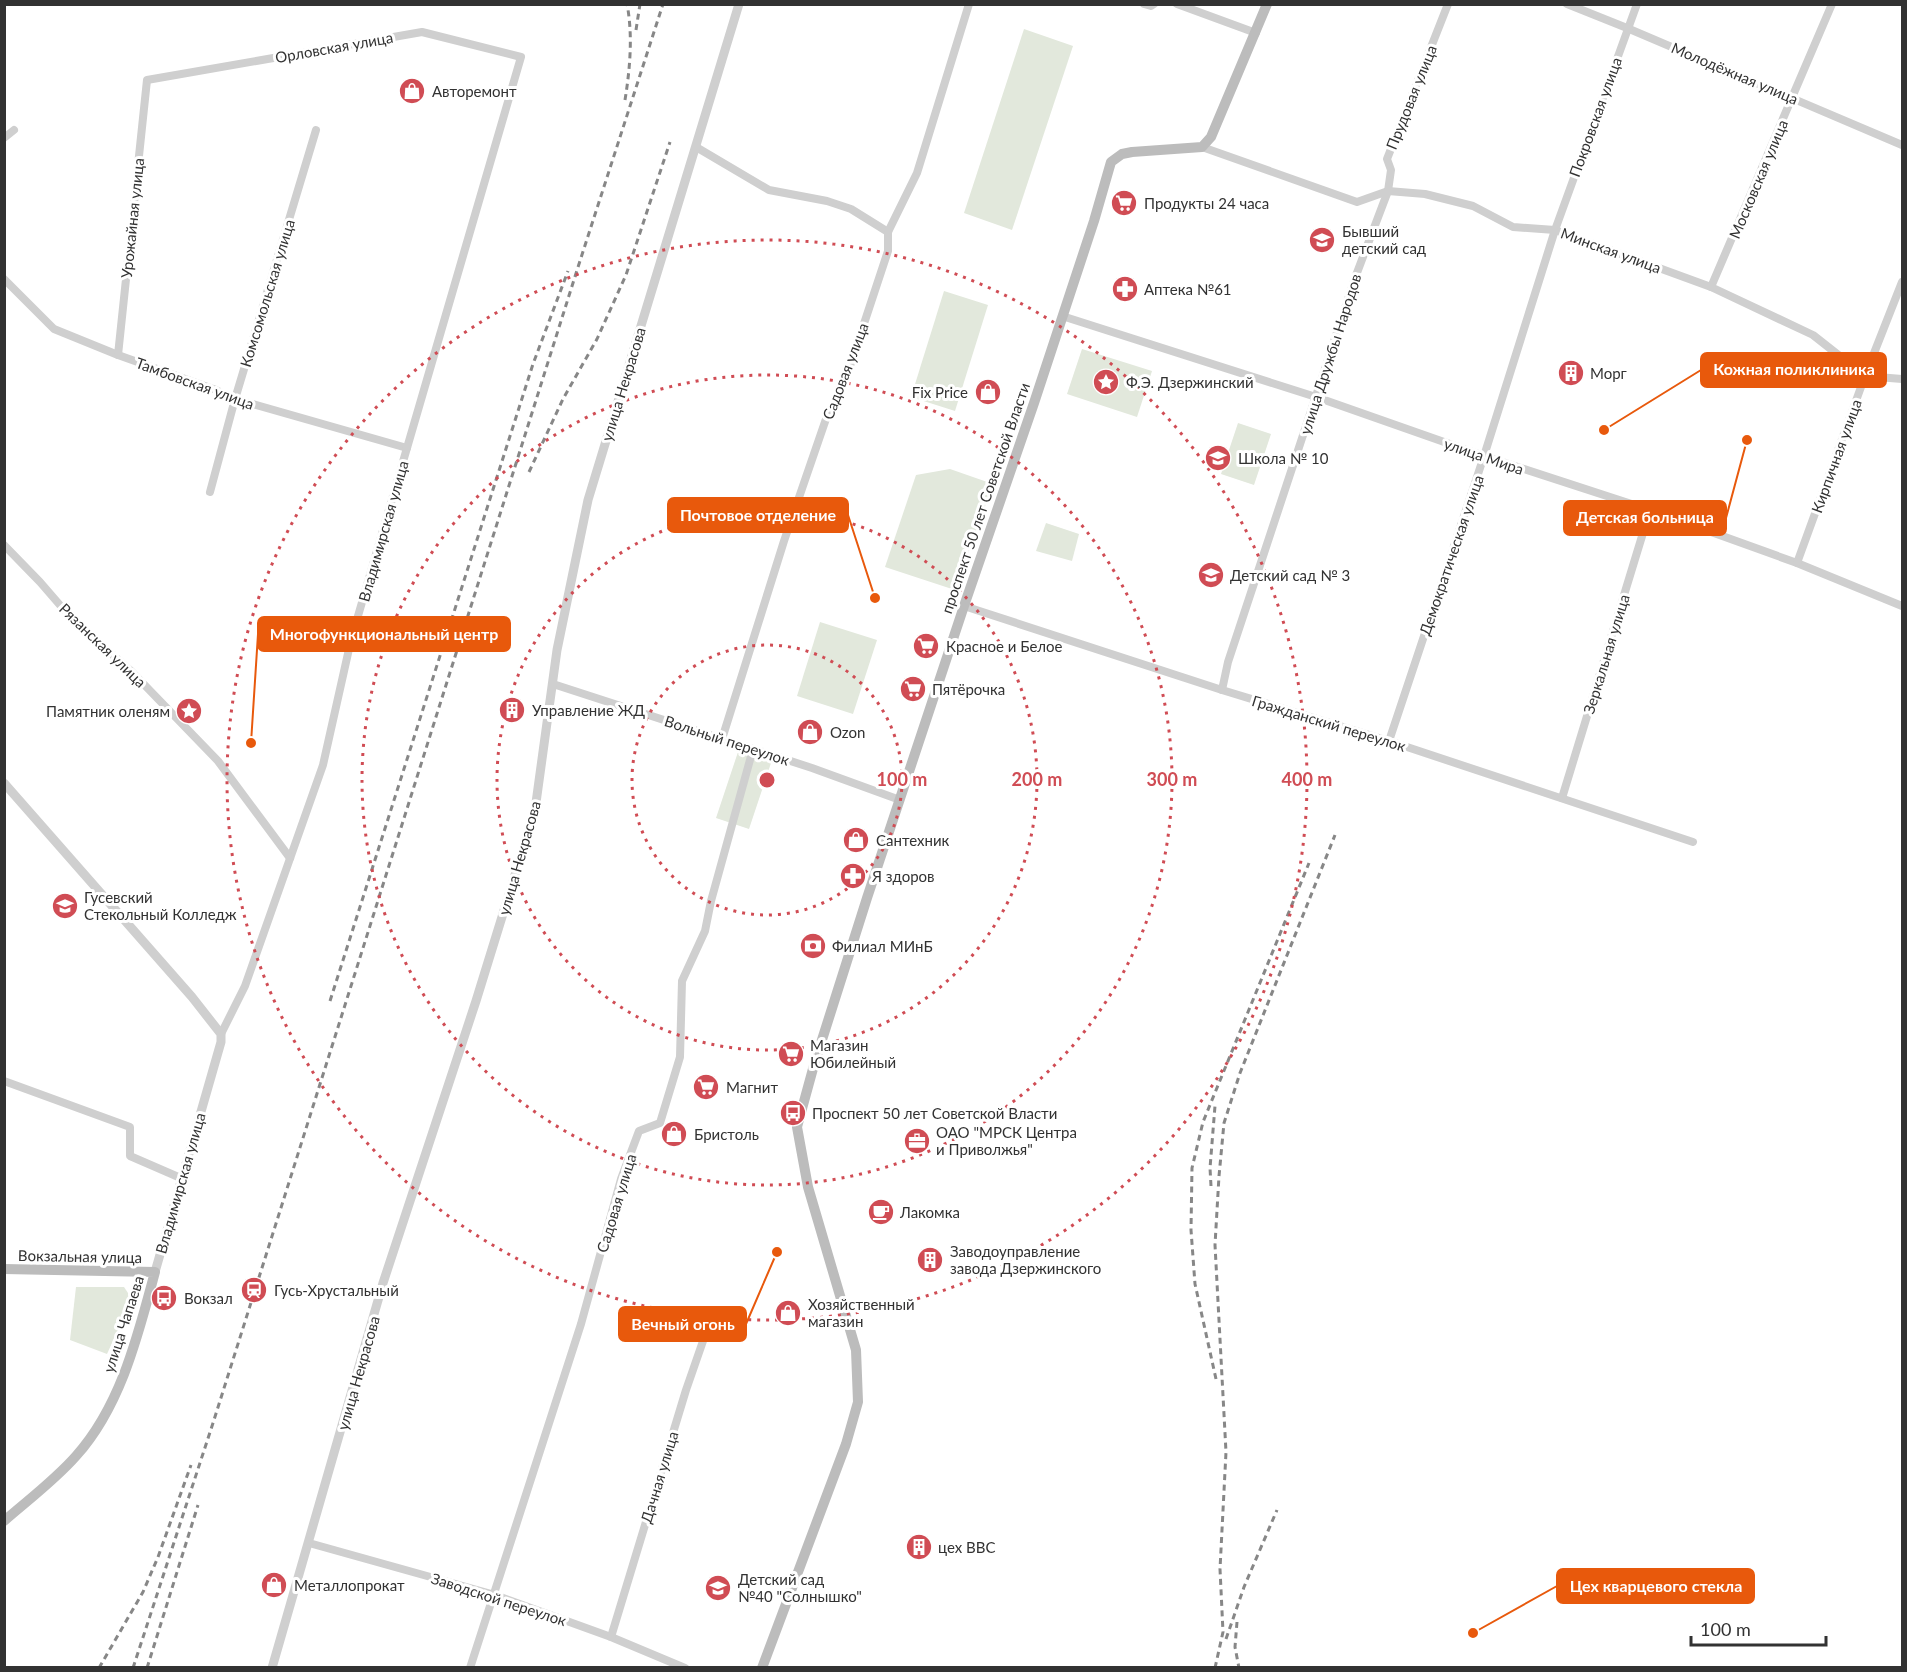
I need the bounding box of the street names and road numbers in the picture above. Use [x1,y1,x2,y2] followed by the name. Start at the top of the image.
[274,28,394,66] street label: Орловская улица
[1669,38,1801,108] street label: Молодёжная улица
[1382,42,1440,152] street label: Прудовая улица
[1565,55,1625,179] street label: Покровская улица
[1725,117,1791,241] street label: Московская улица
[117,157,147,279] street label: Урожайная улица
[236,217,298,369] street label: Комсомольская улица
[1558,224,1664,276] street label: Минская улица
[1295,271,1365,437] street label: улица Дружбы Народов
[818,320,872,422] street label: Садовая улица
[597,325,649,443] street label: улица Некрасова
[133,353,257,413] street label: Тамбовская улица
[937,380,1033,616] street label: проспект 50 лет Советской Власти
[1807,397,1865,515] street label: Кирпичная улица
[1442,434,1526,478] street label: улица Мира
[354,458,412,604] street label: Владимирская улица
[1415,473,1487,637] street label: Демократическая улица
[1579,592,1633,716] street label: Зеркальная улица
[56,599,150,691] street label: Рязанская улица
[1250,691,1408,755] street label: Гражданский переулок
[662,711,792,769] street label: Вольный переулок
[494,799,544,917] street label: улица Некрасова
[151,1110,209,1256] street label: Владимирская улица
[592,1151,640,1255] street label: Садовая улица
[18,1246,142,1266] street label: Вокзальная улица
[99,1273,147,1375] street label: улица Чапаева
[333,1314,383,1432] street label: улица Некрасова
[637,1429,681,1525] street label: Дачная улица
[429,1569,569,1629] street label: Заводской переулок

